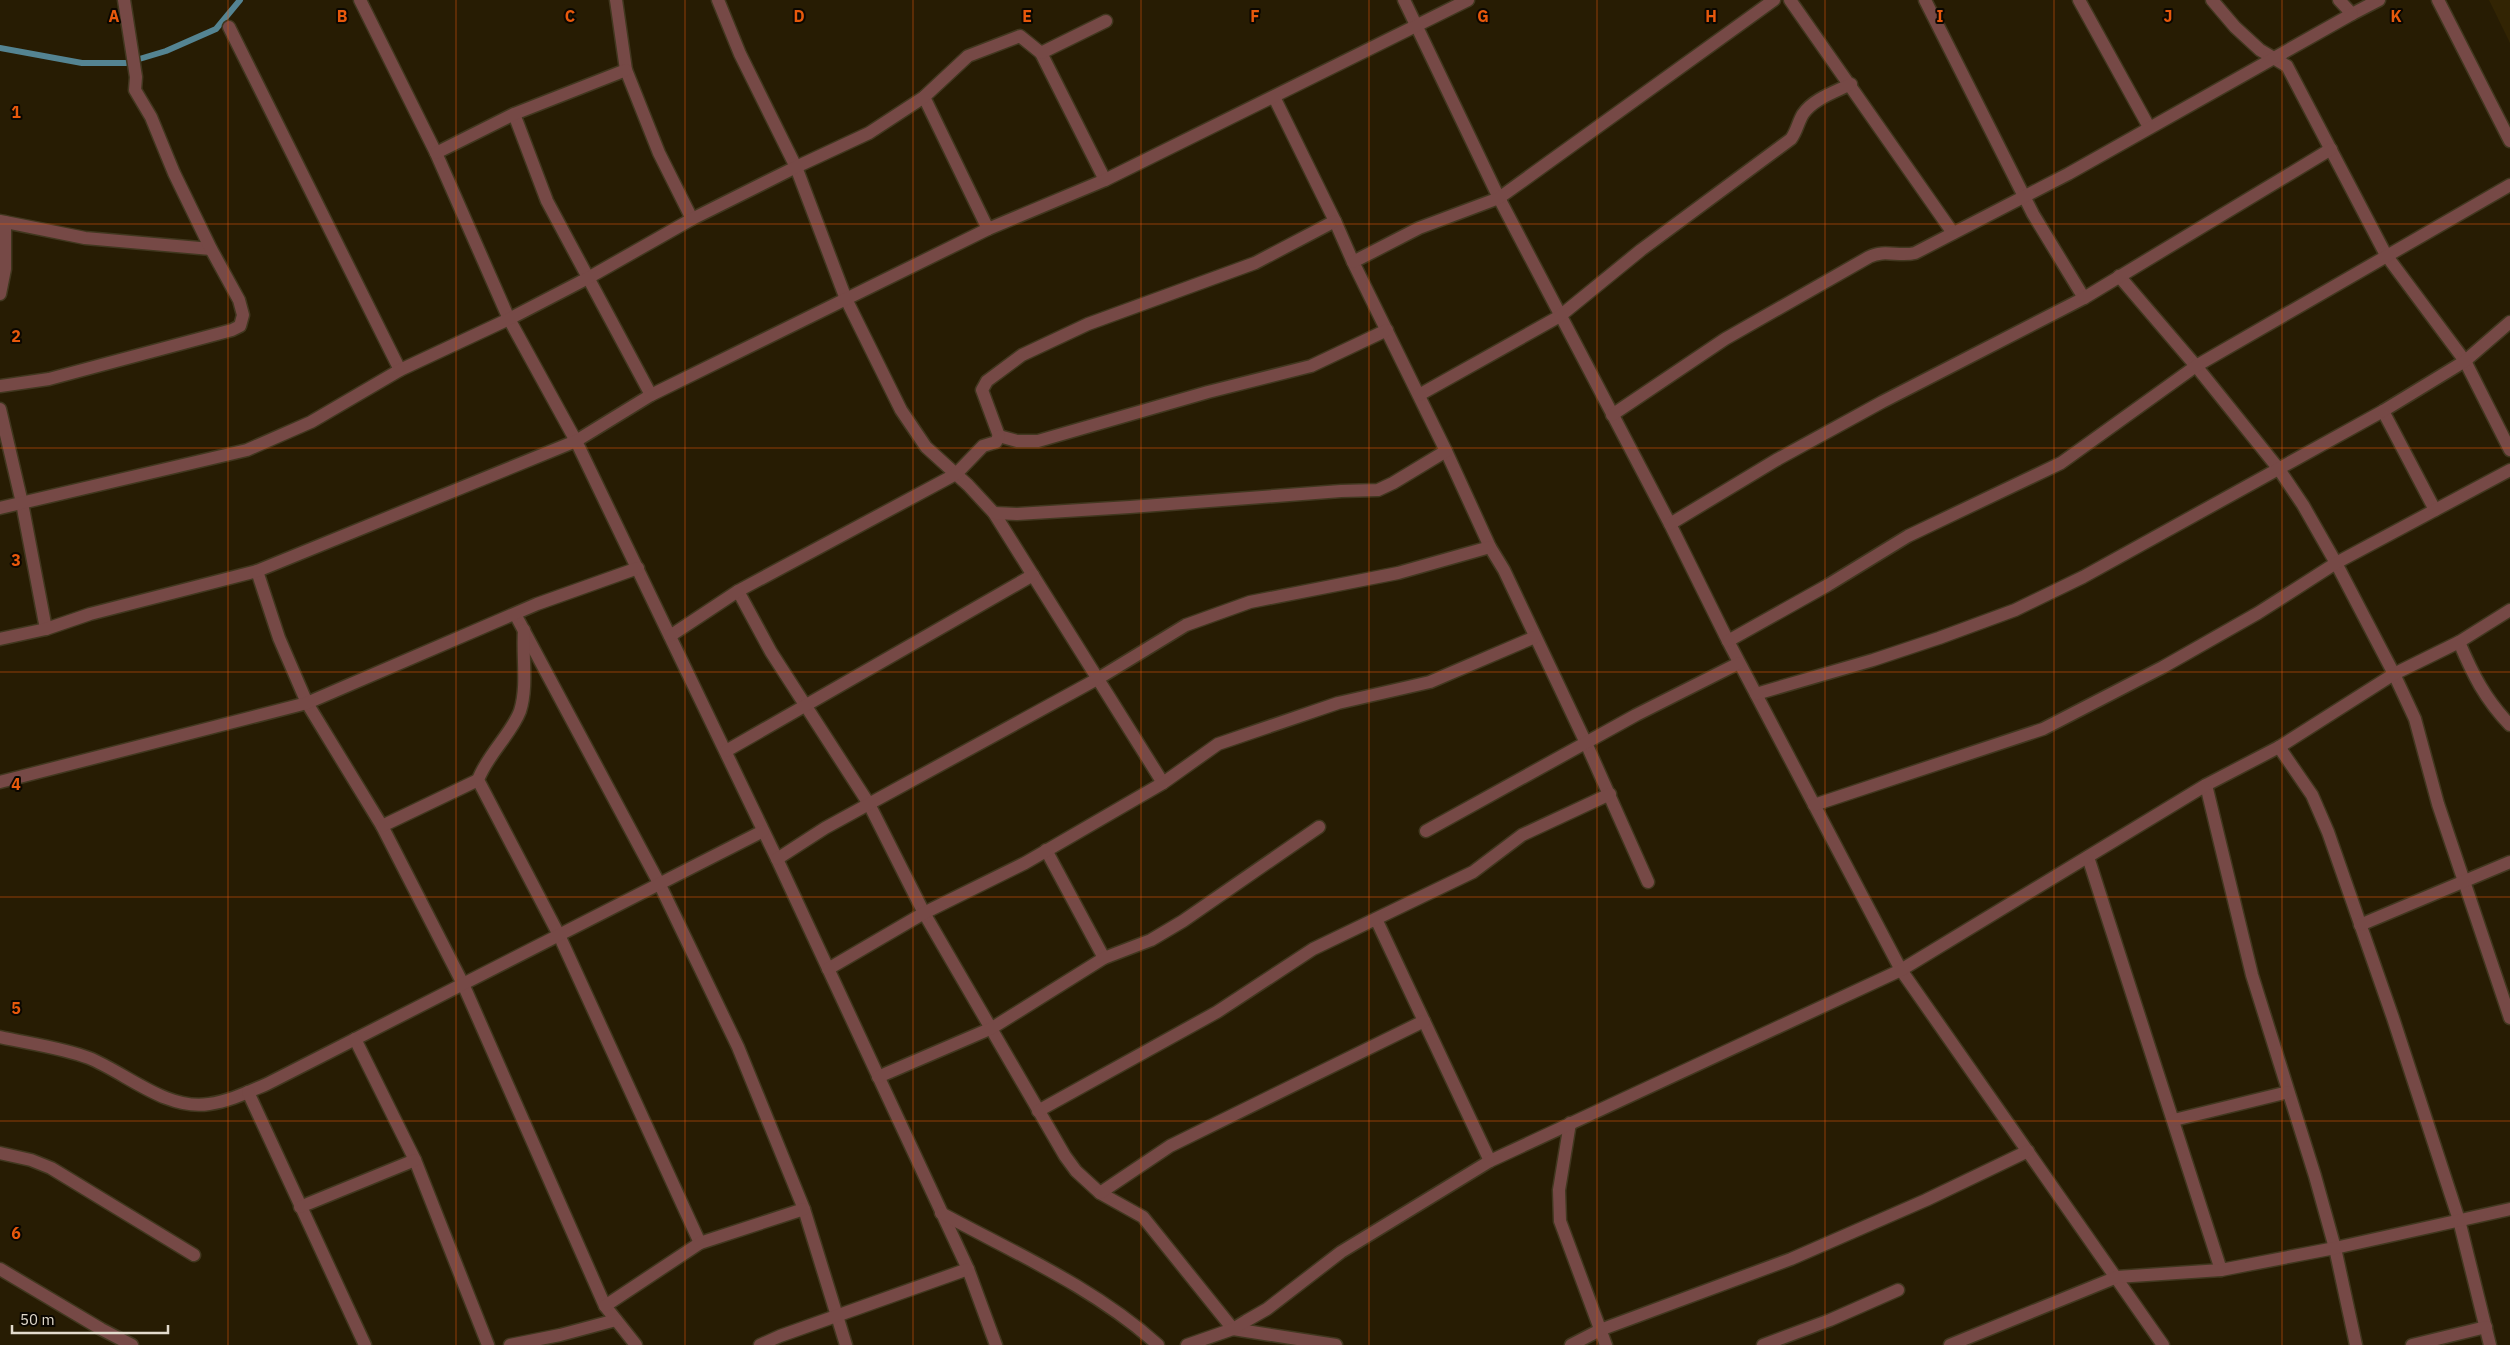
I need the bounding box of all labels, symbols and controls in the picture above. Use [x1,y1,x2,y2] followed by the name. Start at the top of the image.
[109,6,120,26] text: A
[337,6,348,26] text: B
[565,6,575,26] text: C
[793,6,805,26] text: D
[1022,6,1032,26] text: E
[1250,6,1260,26] text: F
[1477,6,1489,26] text: G
[1705,6,1717,26] text: H
[1937,6,1944,26] text: I
[2164,6,2172,26] text: J
[2390,6,2402,26] text: K
[11,102,21,122] text: 1
[11,326,21,346] text: 2
[11,550,21,570] text: 3
[11,774,21,794] text: 4
[11,998,21,1018] text: 5
[11,1223,21,1243] text: 6
[12,1302,169,1334] scale bar
[20,1310,55,1329] text: 50 m

